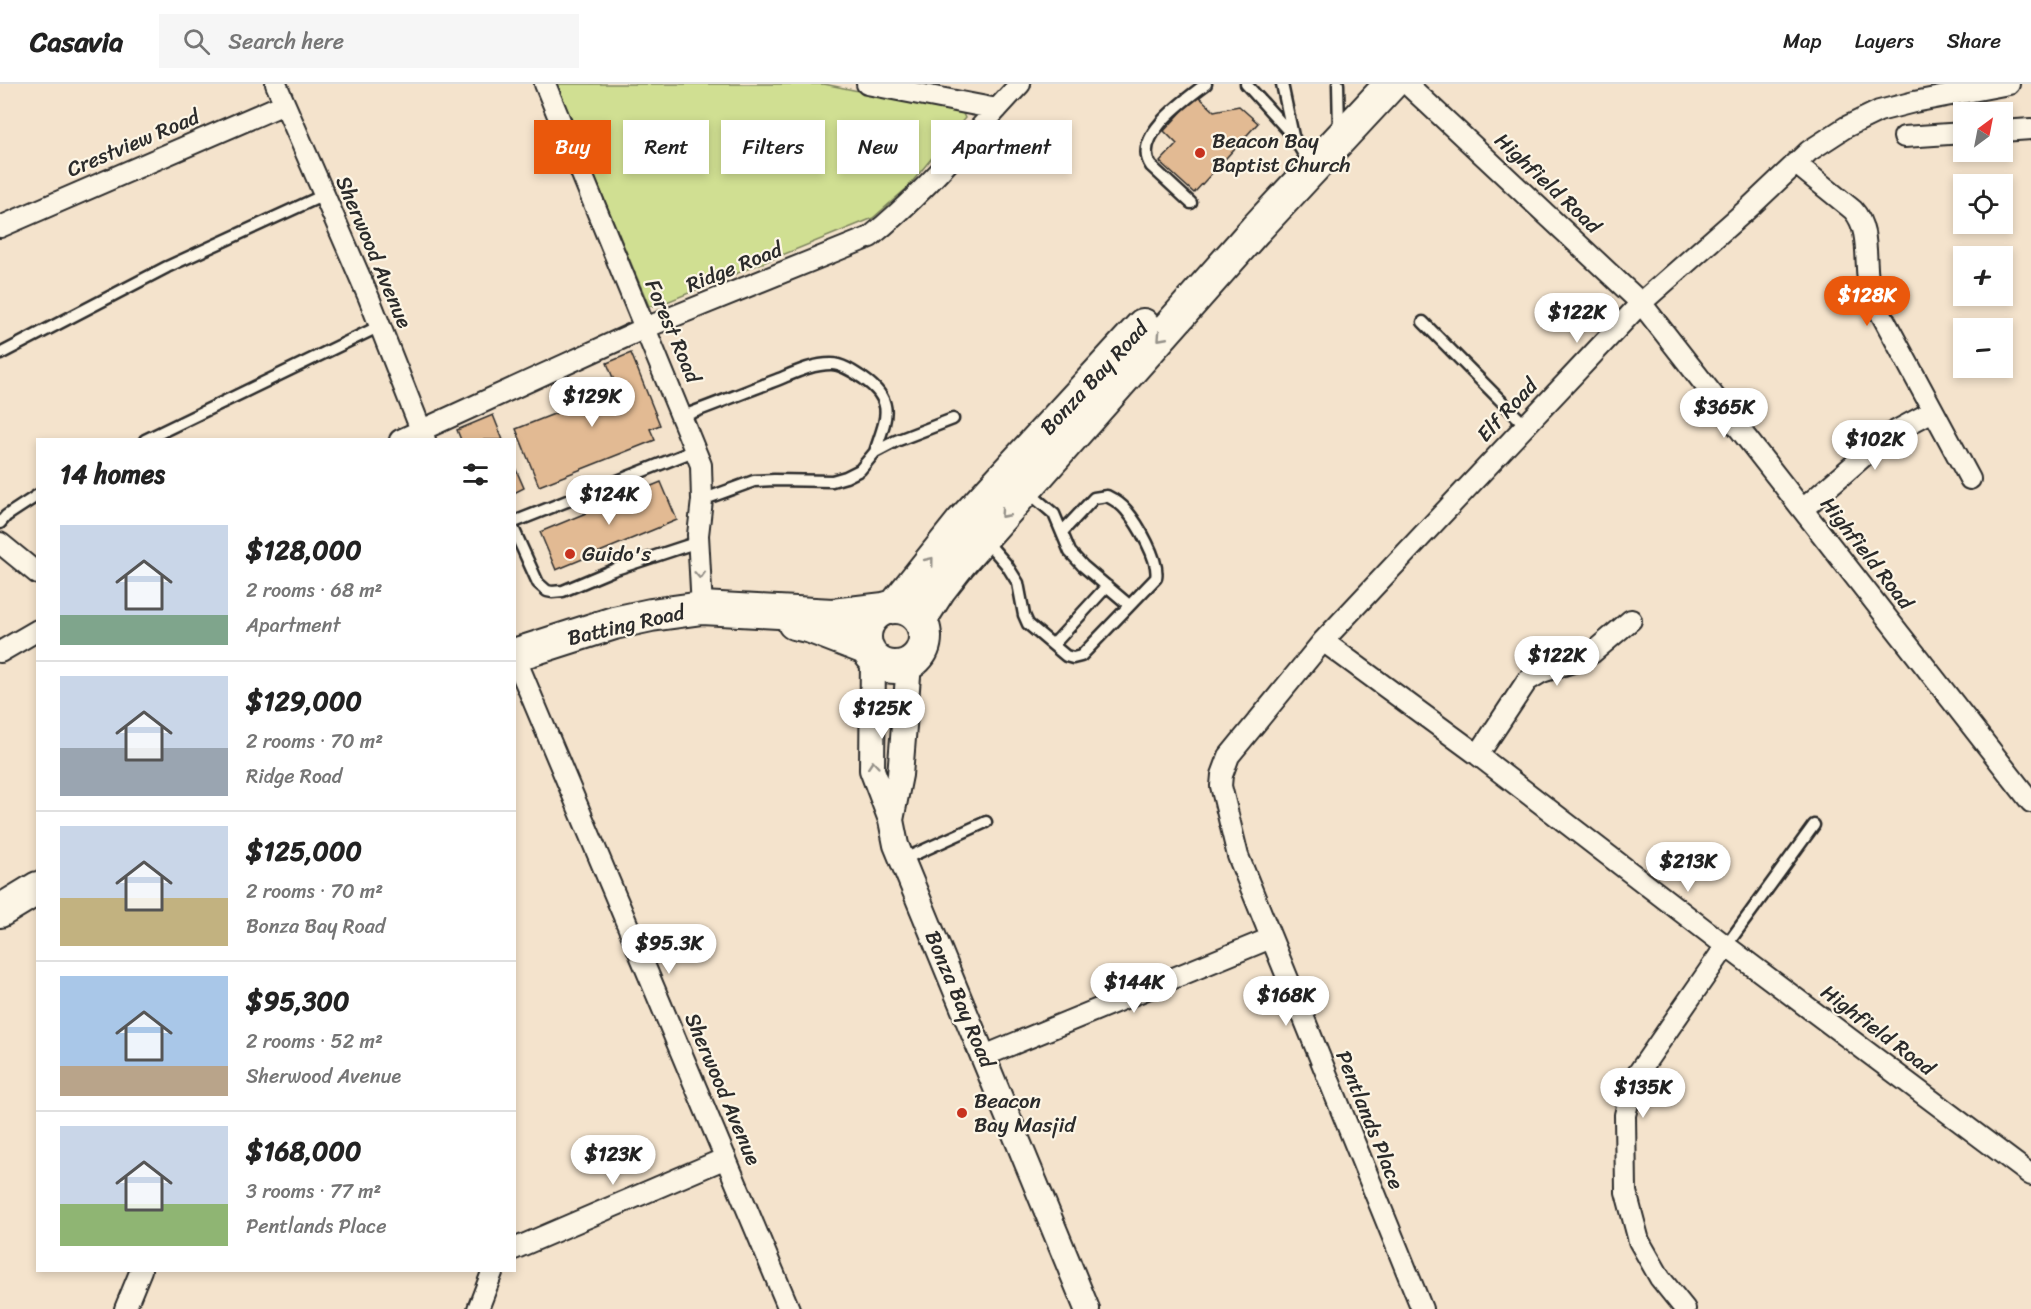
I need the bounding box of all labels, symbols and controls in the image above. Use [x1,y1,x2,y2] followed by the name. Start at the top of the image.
[159,14,579,68] search box
[30,17,123,66] text: Casavia
[228,22,344,61] text: Search here
[1783,22,1822,60] text: Map
[1855,22,1914,60] text: Layers
[1947,22,2001,60] text: Share
[180,25,213,58] icon: search
[61,97,207,188] street label: Crestview Road
[1953,102,2013,162] north arrow
[1953,102,2013,378] map controls
[534,120,611,174] chip: Buy
[623,120,709,174] chip: Rent
[721,120,825,174] chip: Filters
[837,120,919,174] chip: New
[931,120,1072,174] chip: Apartment
[1212,122,1351,184] place label: Beacon Bay Baptist Church
[1485,123,1612,245] street label: Highfield Road
[1193,146,1207,160] marker: Beacon Bay Baptist Church
[325,170,423,334] street label: Sherwood Avenue
[1953,174,2013,234] button: locate
[680,230,790,304] street label: Ridge Road
[1953,246,2013,306] button: +
[634,273,713,391] street label: Forest Road
[1825,276,1909,327] pin: $128K
[1838,278,1896,313] text: $128K
[1535,293,1619,344] pin: $122K
[1548,295,1606,330] text: $122K
[1030,310,1159,444] street label: Bonza Bay Road
[1953,318,2013,378] button: −
[1157,330,1168,340] one-way arrow
[1467,367,1549,451] street label: Elf Road
[550,377,634,428] pin: $129K
[563,379,621,414] text: $129K
[1682,388,1766,439] pin: $365K
[1694,390,1754,425] text: $365K
[1833,420,1917,471] pin: $102K
[1846,422,1904,457] text: $102K
[60,451,165,497] text: 14 homes
[459,458,492,491] icon: filters
[567,475,651,526] pin: $124K
[580,477,638,512] text: $124K
[1810,488,1925,620] street label: Highfield Road
[1000,507,1011,518] one-way arrow
[246,527,362,573] text: $128,000
[582,535,651,573] place label: Guido's
[563,547,577,561] marker: Guido's
[108,549,180,621] icon: home
[923,557,934,568] one-way arrow
[694,570,707,579] one-way arrow
[246,573,382,608] text: 2 rooms · 68 m²
[564,593,690,657] street label: Batting Road
[246,608,340,643] text: Apartment
[1515,636,1599,687] pin: $122K
[1528,638,1586,673] text: $122K
[246,678,362,724] text: $129,000
[840,689,924,740] pin: $125K
[853,691,911,726] text: $125K
[108,700,180,772] icon: home
[246,724,383,759] text: 2 rooms · 70 m²
[246,759,342,794] text: Ridge Road
[867,760,880,770] one-way arrow
[246,828,362,874] text: $125,000
[1646,842,1730,893] pin: $213K
[1660,844,1716,879] text: $213K
[108,850,180,922] icon: home
[246,874,383,909] text: 2 rooms · 70 m²
[246,909,385,944] text: Bonza Bay Road
[620,924,718,975] pin: $95.3K
[914,924,1007,1075] street label: Bonza Bay Road
[635,926,703,961] text: $95.3K
[1092,963,1176,1014] pin: $144K
[1104,965,1164,1000] text: $144K
[1812,974,1945,1087] street label: Highfield Road
[1244,976,1328,1027] pin: $168K
[246,978,349,1024] text: $95,300
[1257,978,1315,1013] text: $168K
[108,1000,180,1072] icon: home
[674,1007,772,1171] street label: Sherwood Avenue
[246,1024,383,1059] text: 2 rooms · 52 m²
[1325,1044,1415,1196] street label: Pentlands Place
[246,1059,401,1094] text: Sherwood Avenue
[1601,1068,1685,1119] pin: $135K
[1614,1070,1672,1105] text: $135K
[974,1082,1077,1144] place label: Beacon Bay Masjid
[955,1106,969,1120] marker: Beacon Bay Masjid
[246,1128,361,1174] text: $168,000
[571,1135,655,1186] pin: $123K
[585,1137,641,1172] text: $123K
[108,1150,180,1222] icon: home
[246,1174,381,1209] text: 3 rooms · 77 m²
[246,1209,387,1244] text: Pentlands Place

